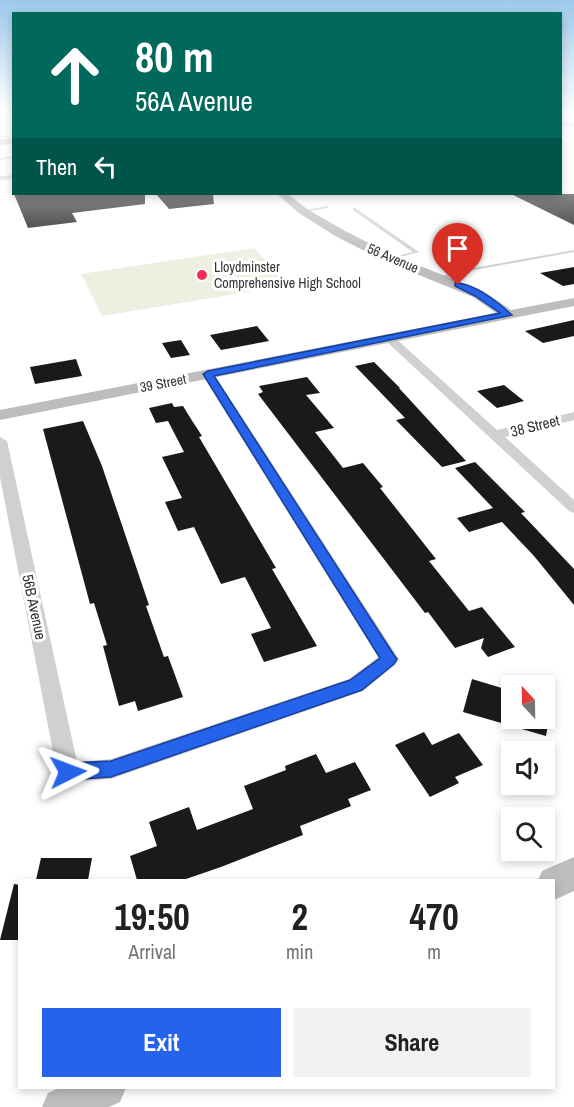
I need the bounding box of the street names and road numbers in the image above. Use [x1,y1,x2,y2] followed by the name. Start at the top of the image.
[365,239,421,277] street label: 56 Avenue
[138,370,188,396] street label: 39 Street
[508,409,562,442] street label: 38 Street
[17,572,52,642] street label: 56B Avenue

